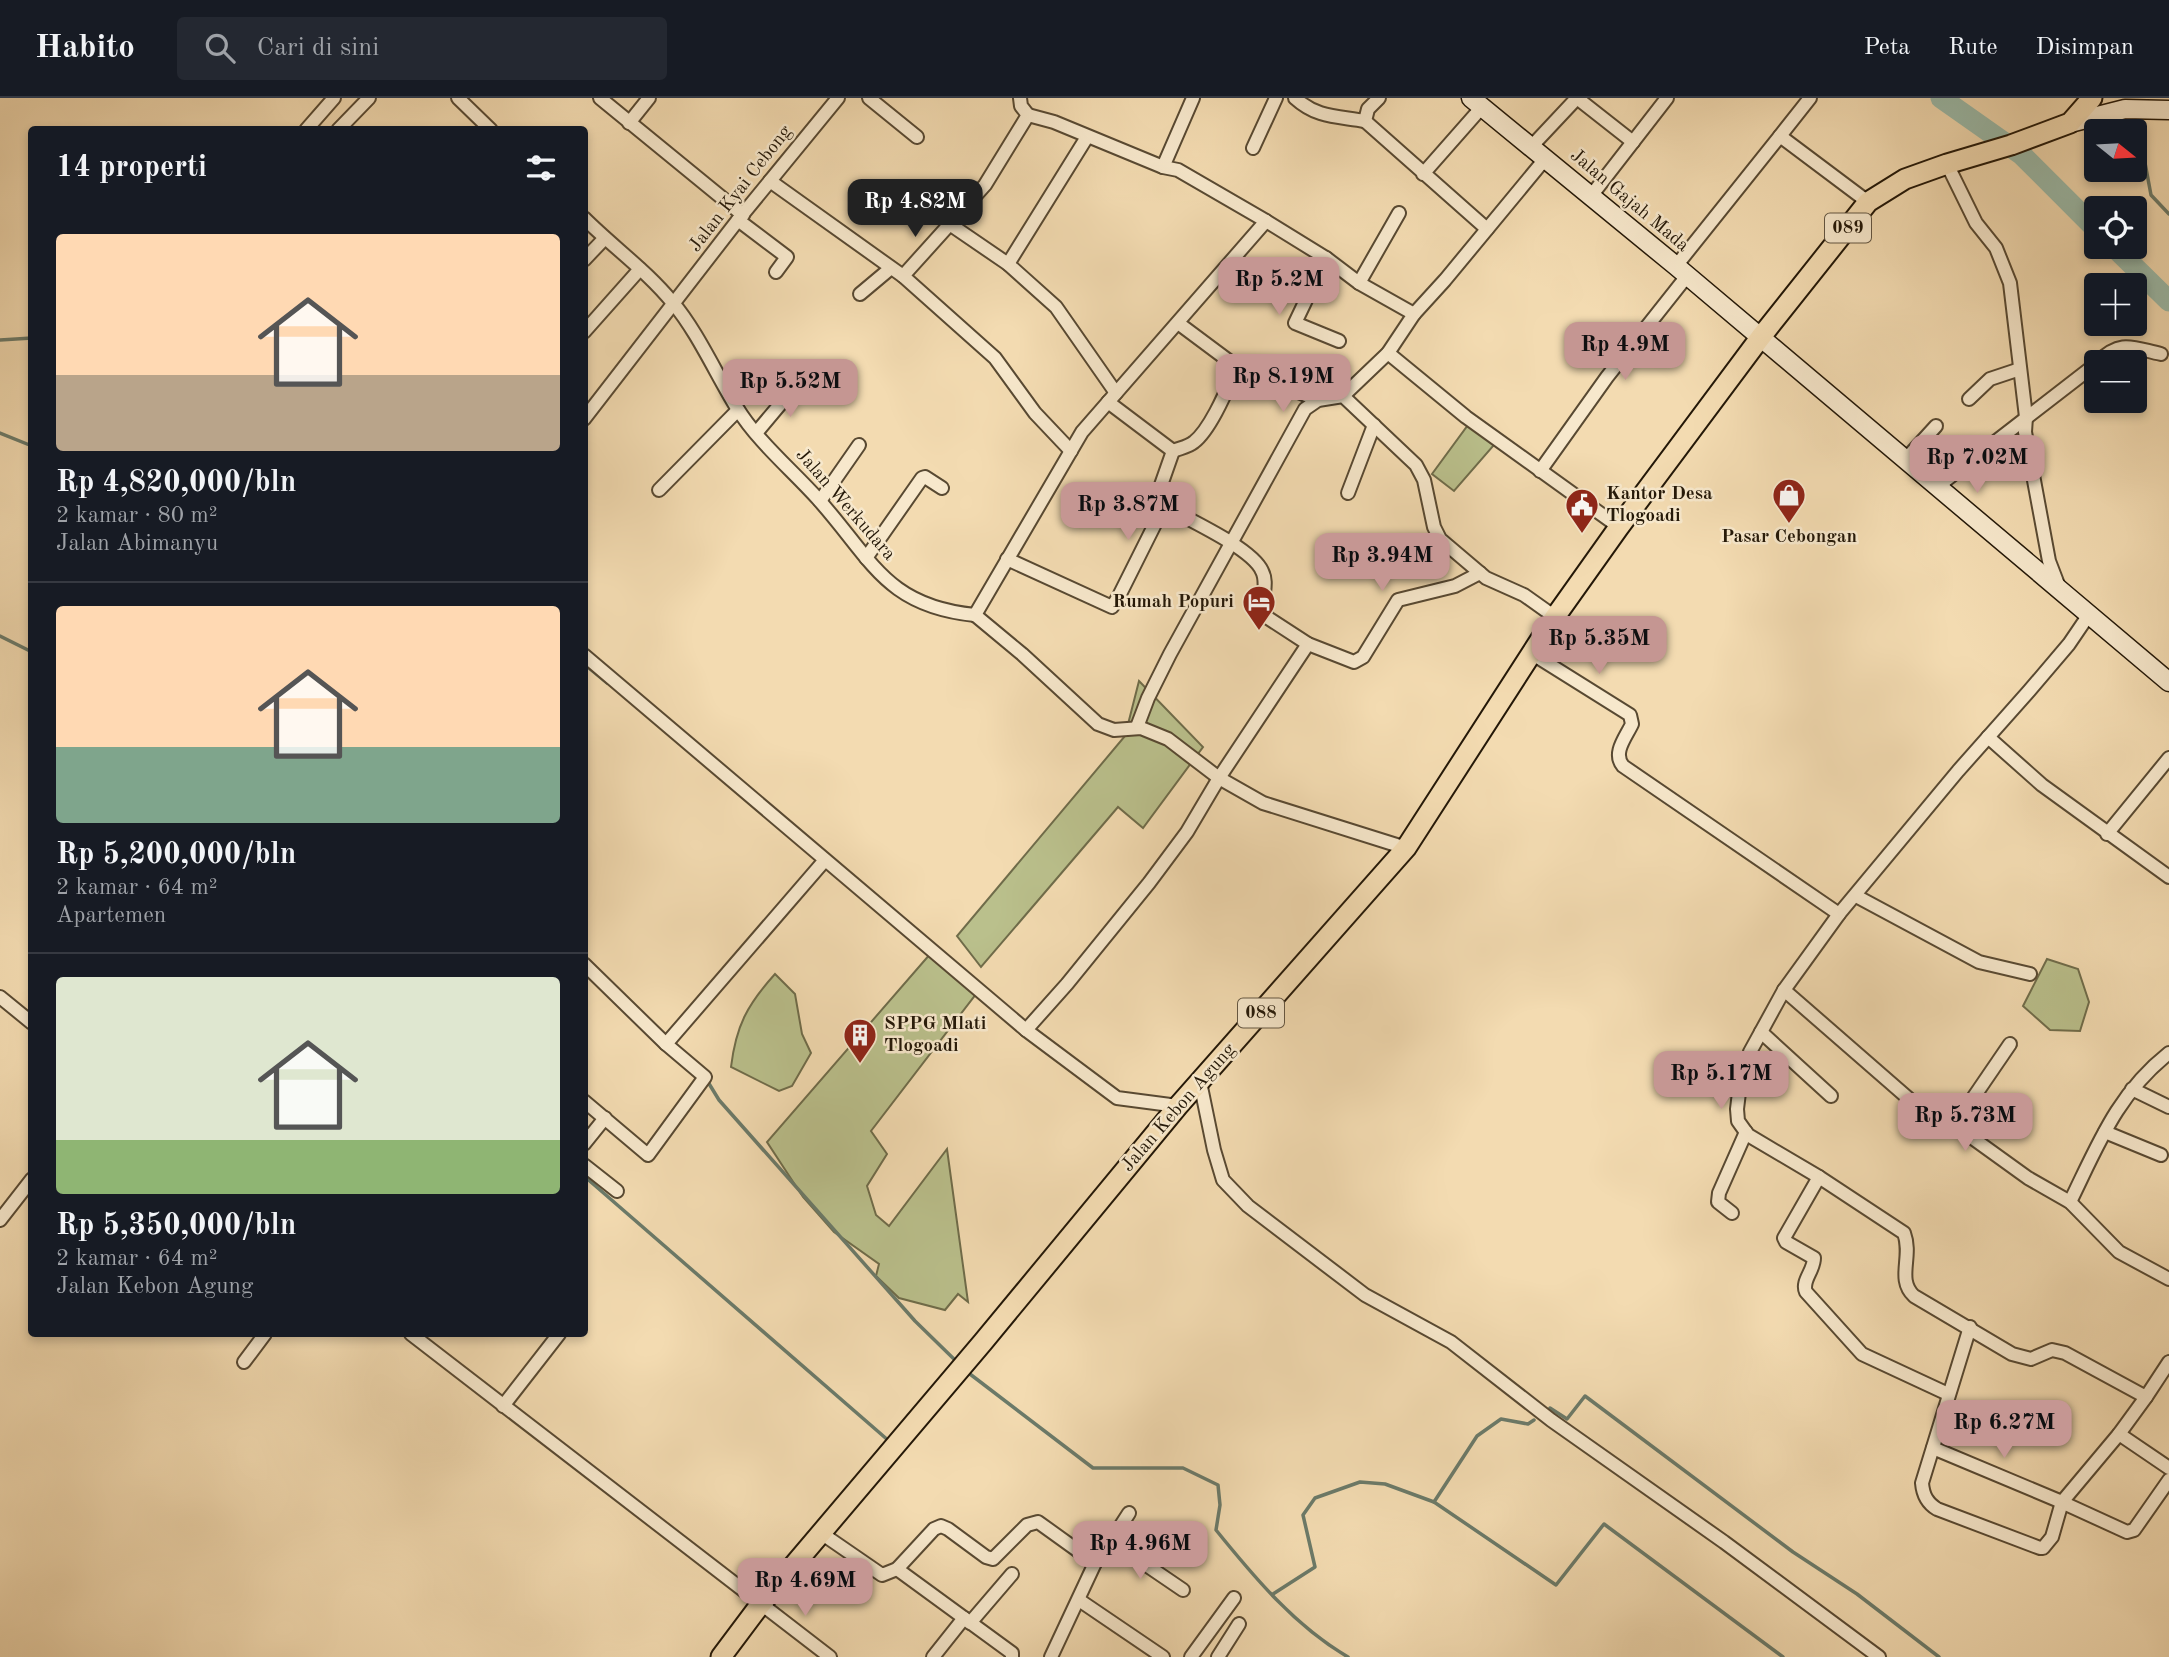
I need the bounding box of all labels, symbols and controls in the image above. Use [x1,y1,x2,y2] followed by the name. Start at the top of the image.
[177,17,667,80] search box
[201,29,239,67] icon: search
[35,32,135,65] text: Habito
[257,35,379,61] text: Cari di sini
[1864,36,1910,60] text: Peta
[1948,36,1998,60] text: Rute
[2036,36,2134,60] text: Disimpan
[2084,119,2147,182] north arrow
[2084,119,2147,413] map controls
[686,122,797,256] street label: Jalan Kyai Cebong
[1566,146,1692,256] street label: Jalan Gajah Mada
[522,149,560,187] icon: filters
[56,153,207,183] text: 14 properti
[843,180,987,239] pin: Rp 4.82M
[864,190,966,213] text: Rp 4.82M
[2084,196,2147,259] button: locate
[1825,214,1871,243] road number: 089
[1214,258,1344,317] pin: Rp 5.2M
[1234,268,1324,291] text: Rp 5.2M
[2084,273,2147,336] button: +
[245,279,371,405] icon: home
[1560,322,1690,382] pin: Rp 4.9M
[1580,333,1670,356] text: Rp 4.9M
[2084,350,2147,413] button: −
[1211,354,1355,414] pin: Rp 8.19M
[718,360,862,419] pin: Rp 5.52M
[1232,365,1334,388] text: Rp 8.19M
[739,370,841,393] text: Rp 5.52M
[1905,436,2049,495] pin: Rp 7.02M
[791,445,899,565] street label: Jalan Werkudara
[1926,446,2028,469] text: Rp 7.02M
[56,468,296,498] text: Rp 4,820,000/bln
[1770,476,1808,525] shop icon: Pasar Cebongan
[1056,482,1200,542] pin: Rp 3.87M
[1606,485,1713,526] place label: Kantor Desa Tlogoadi
[1563,486,1601,535] public building icon: Kantor Desa Tlogoadi
[1077,493,1179,516] text: Rp 3.87M
[56,504,218,527] text: 2 kamar · 80 m²
[1721,528,1857,547] place label: Pasar Cebongan
[56,532,218,555] text: Jalan Abimanyu
[1310,533,1454,593] pin: Rp 3.94M
[1331,544,1433,567] text: Rp 3.94M
[1240,583,1278,632] hotel icon: Rumah Popuri
[1112,593,1234,612] place label: Rumah Popuri
[1527,616,1671,676] pin: Rp 5.35M
[1548,627,1650,650] text: Rp 5.35M
[245,651,371,777] icon: home
[56,840,296,870] text: Rp 5,200,000/bln
[56,876,218,899] text: 2 kamar · 64 m²
[56,904,166,927] text: Apartemen
[1238,998,1284,1028] road number: 088
[884,1015,987,1056] place label: SPPG Mlati Tlogoadi
[841,1016,879,1065] building icon: SPPG Mlati Tlogoadi
[245,1022,371,1148] icon: home
[1118,1040,1240,1176] street label: Jalan Kebon Agung
[1649,1052,1793,1111] pin: Rp 5.17M
[1670,1062,1772,1085] text: Rp 5.17M
[1893,1094,2037,1153] pin: Rp 5.73M
[1914,1104,2016,1127] text: Rp 5.73M
[56,1211,296,1241] text: Rp 5,350,000/bln
[56,1247,218,1270] text: 2 kamar · 64 m²
[56,1275,253,1298] text: Jalan Kebon Agung
[1932,1400,2076,1460] pin: Rp 6.27M
[1953,1411,2055,1434] text: Rp 6.27M
[1068,1522,1212,1581] pin: Rp 4.96M
[1089,1532,1191,1555] text: Rp 4.96M
[733,1558,877,1618] pin: Rp 4.69M
[754,1569,856,1592] text: Rp 4.69M

